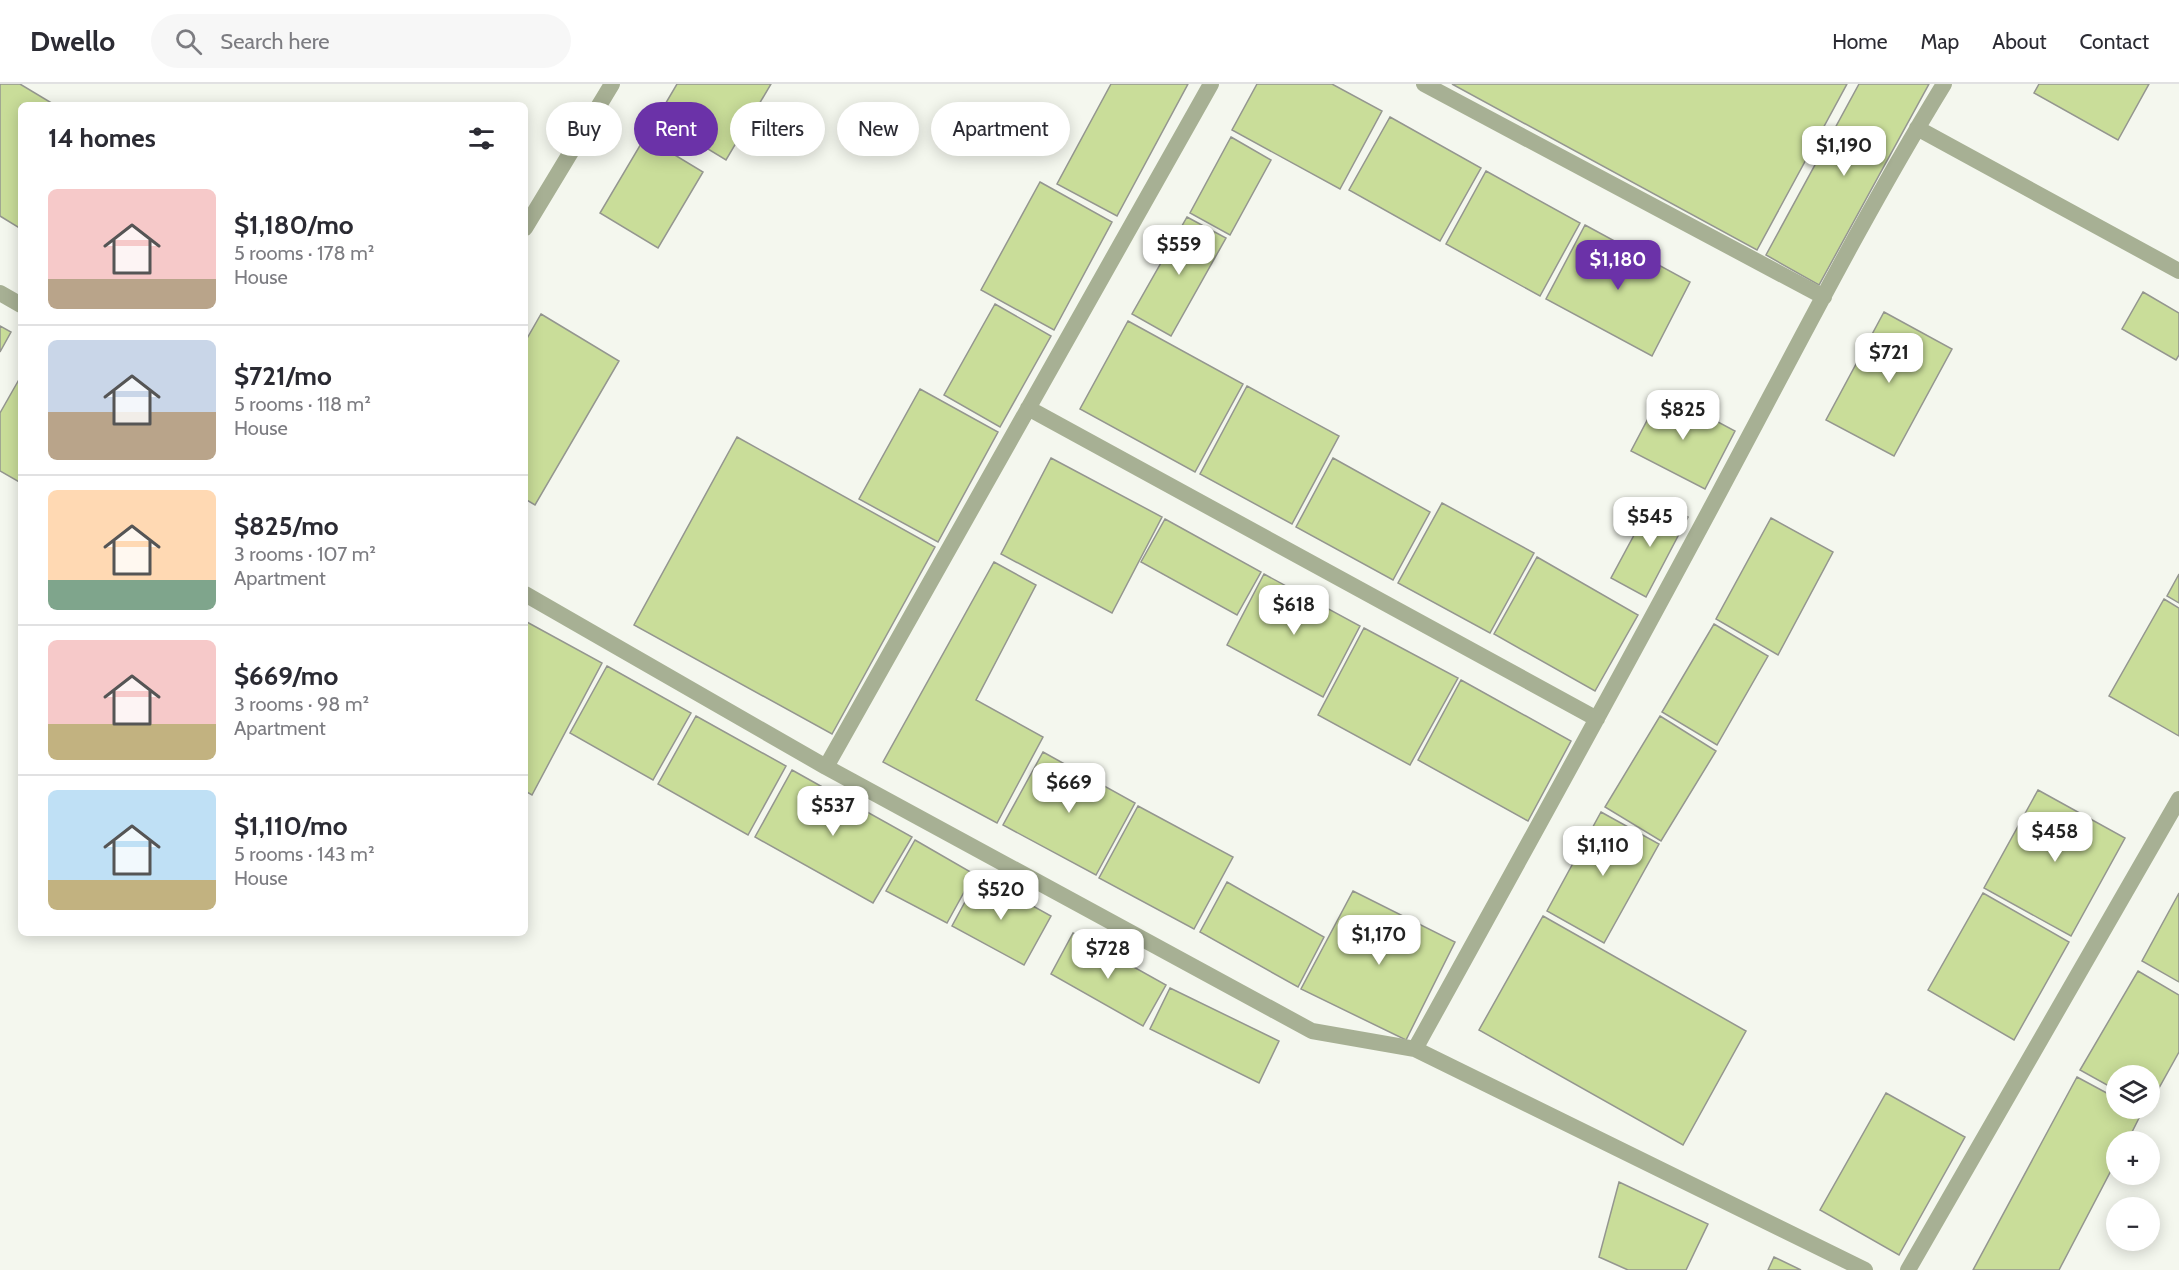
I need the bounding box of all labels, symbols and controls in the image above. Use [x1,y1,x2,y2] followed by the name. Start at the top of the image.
[151,14,571,68] search box
[30,24,115,58] text: Dwello
[172,25,205,58] icon: search
[220,28,330,55] text: Search here
[1832,29,1888,54] text: Home
[1921,29,1959,54] text: Map
[1992,29,2046,54] text: About
[2079,29,2149,54] text: Contact
[546,102,622,156] chip: Buy
[634,102,718,156] chip: Rent
[730,102,825,156] chip: Filters
[837,102,919,156] chip: New
[931,102,1070,156] chip: Apartment
[48,122,156,154] text: 14 homes
[465,122,498,155] icon: filters
[1795,126,1893,177] pin: $1,190
[1816,133,1872,157] text: $1,190
[234,209,354,241] text: $1,180/mo
[96,213,168,285] icon: home
[1143,225,1215,276] pin: $559
[1157,232,1201,256] text: $559
[1569,240,1667,291] pin: $1,180
[234,241,374,265] text: 5 rooms · 178 m²
[1590,247,1646,271] text: $1,180
[234,265,288,289] text: House
[1853,333,1925,384] pin: $721
[1869,340,1909,364] text: $721
[234,360,332,392] text: $721/mo
[96,364,168,436] icon: home
[1647,390,1719,441] pin: $825
[234,392,371,416] text: 5 rooms · 118 m²
[1661,397,1706,421] text: $825
[234,416,288,440] text: House
[1614,497,1686,548] pin: $545
[1627,504,1673,528] text: $545
[234,510,339,542] text: $825/mo
[96,514,168,586] icon: home
[234,542,376,566] text: 3 rooms · 107 m²
[234,566,326,590] text: Apartment
[1258,585,1330,636] pin: $618
[1273,592,1315,616] text: $618
[234,660,338,692] text: $669/mo
[96,664,168,736] icon: home
[234,692,369,716] text: 3 rooms · 98 m²
[234,716,326,740] text: Apartment
[1033,763,1105,814] pin: $669
[1046,770,1092,794] text: $669
[797,786,869,837] pin: $537
[811,793,855,817] text: $537
[234,810,348,842] text: $1,110/mo
[2019,812,2091,863] pin: $458
[96,814,168,886] icon: home
[2032,819,2078,843] text: $458
[1554,826,1652,877] pin: $1,110
[1577,833,1629,857] text: $1,110
[234,842,375,866] text: 5 rooms · 143 m²
[234,866,288,890] text: House
[965,870,1037,921] pin: $520
[977,877,1025,901] text: $520
[1330,915,1428,966] pin: $1,170
[1352,922,1406,946] text: $1,170
[1072,929,1144,980] pin: $728
[1086,936,1130,960] text: $728
[2106,1065,2160,1251] map controls
[2106,1065,2160,1119] button: layers
[2106,1131,2160,1185] button: +
[2106,1197,2160,1251] button: −

